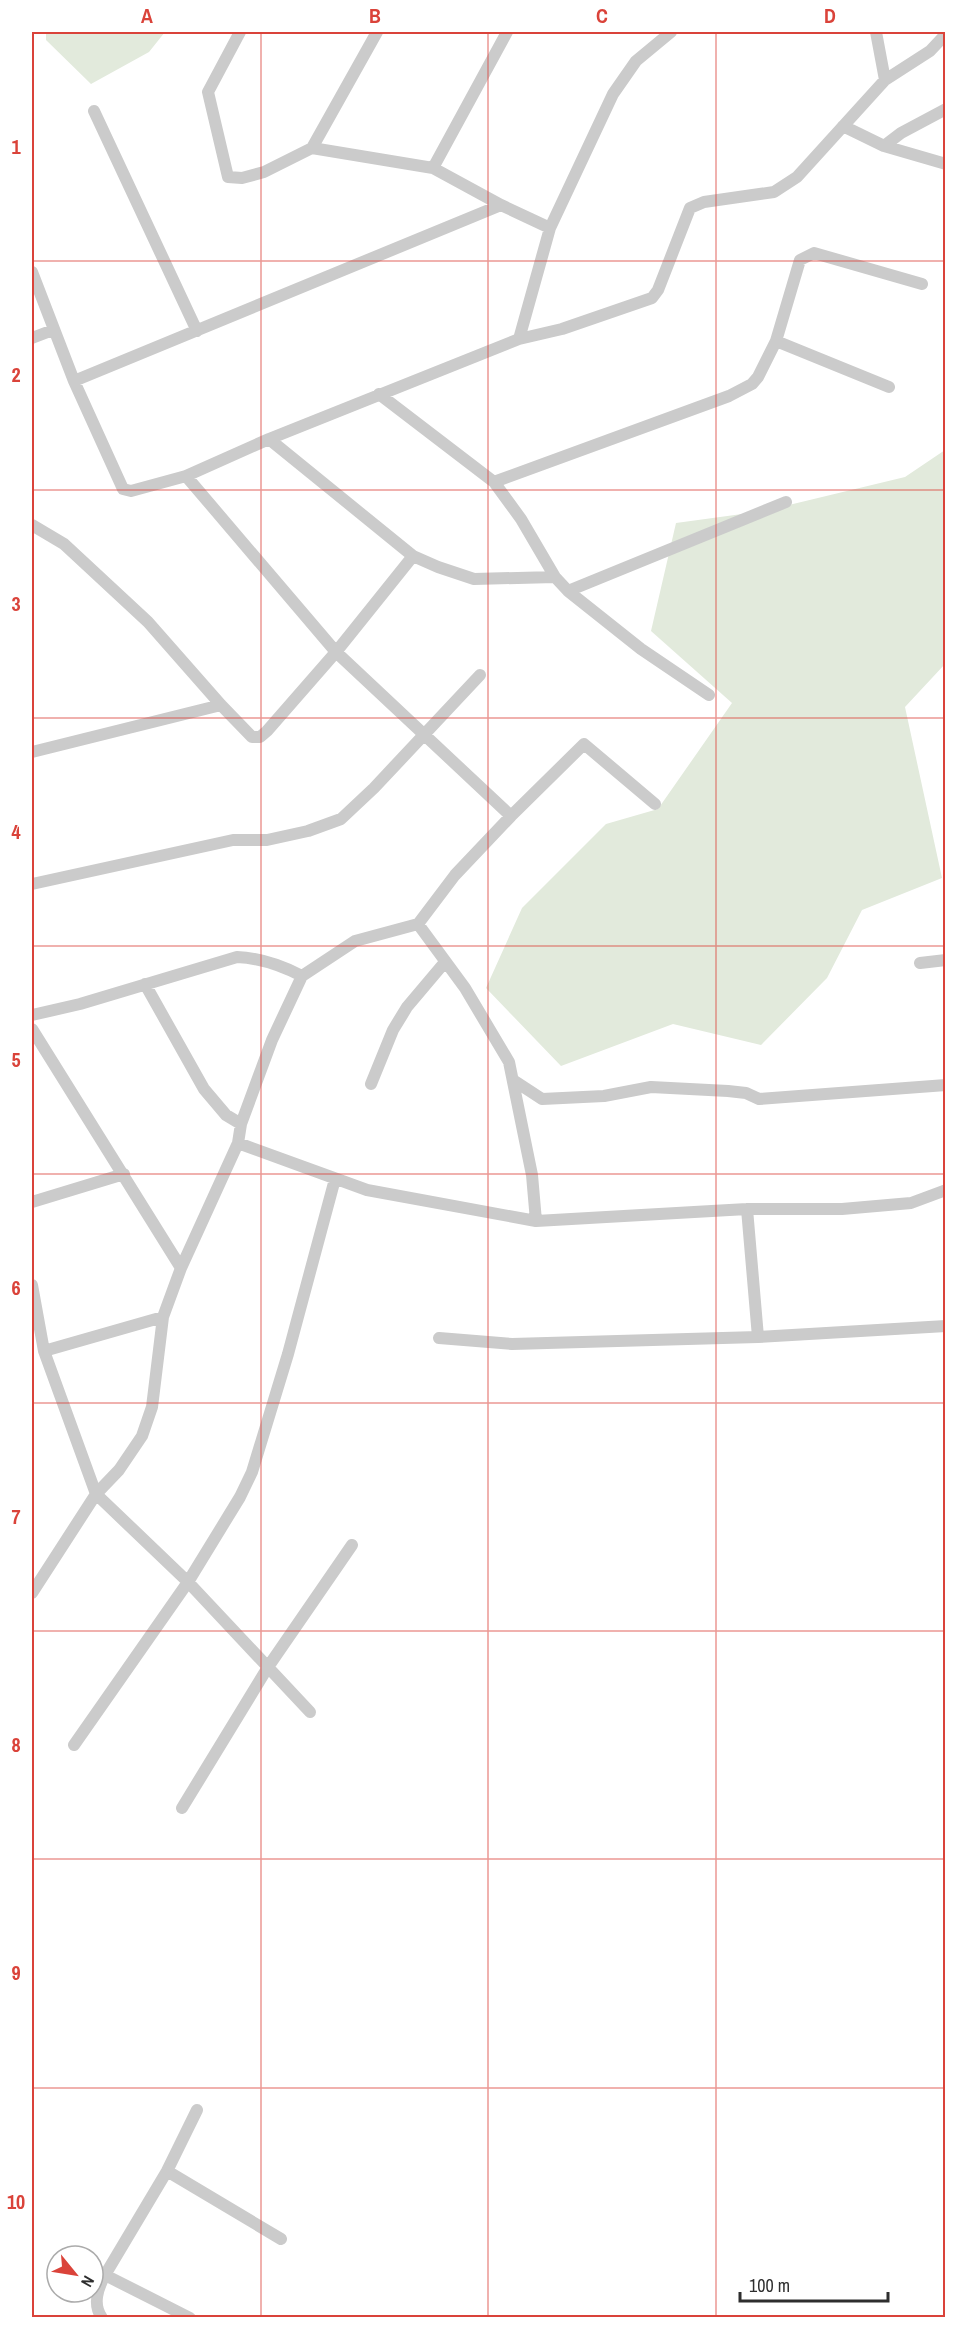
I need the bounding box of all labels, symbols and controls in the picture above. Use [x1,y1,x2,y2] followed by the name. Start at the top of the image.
[141,2,153,29] text: A
[369,2,381,29] text: B
[596,2,608,29] text: C
[824,2,836,29] text: D
[11,133,21,160] text: 1
[11,361,21,388] text: 2
[11,590,21,617] text: 3
[11,818,21,845] text: 4
[11,1046,21,1073] text: 5
[11,1274,21,1301] text: 6
[11,1503,21,1530] text: 7
[11,1731,21,1758] text: 8
[11,1959,21,1986] text: 9
[7,2188,25,2215] text: 10
[45,2244,105,2304] north arrow
[740,2265,888,2303] scale bar
[76,2272,100,2291] text: N
[749,2273,790,2298] text: 100 m

